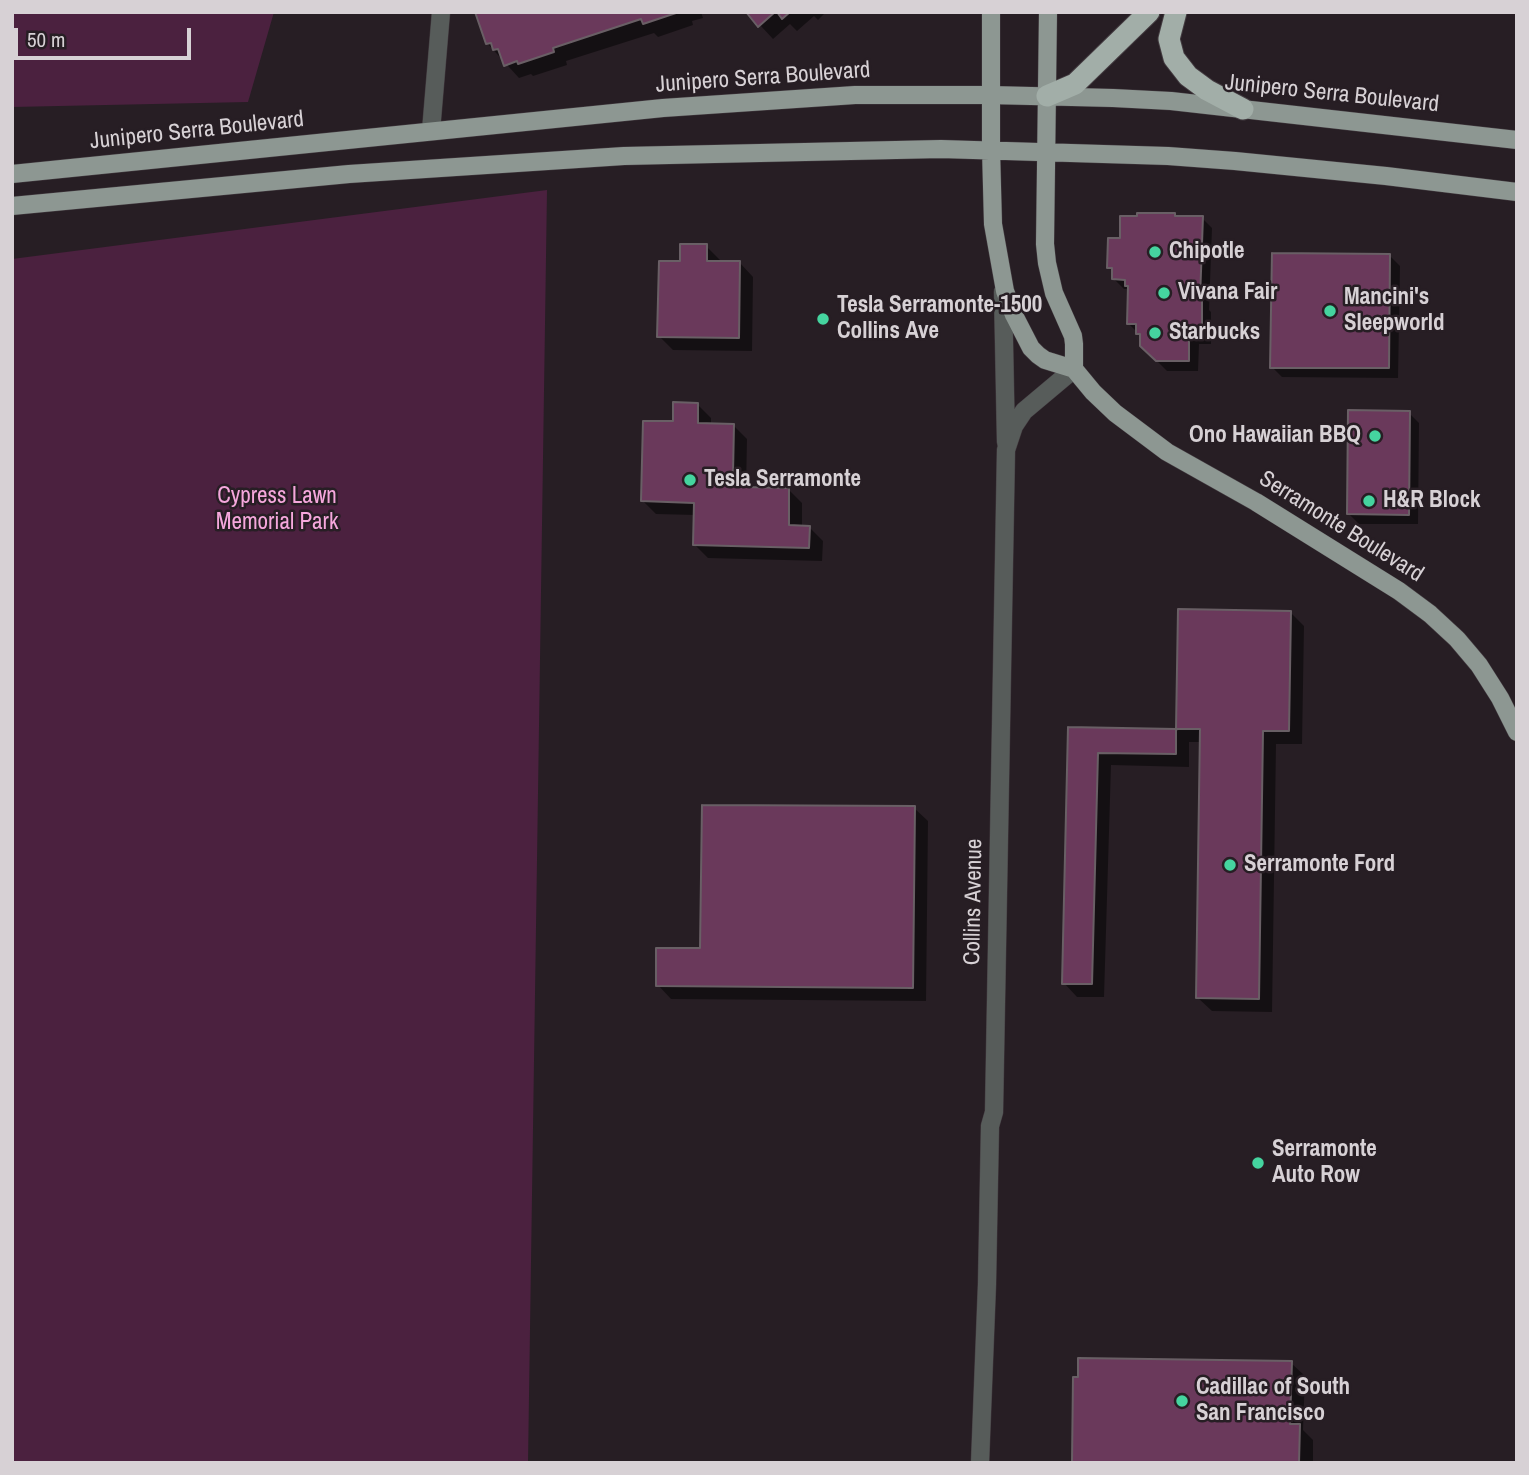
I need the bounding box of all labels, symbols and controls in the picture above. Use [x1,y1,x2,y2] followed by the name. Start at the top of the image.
[18,14,194,58] scale bar
[27,25,65,54] text: 50 m
[655,57,871,99] street label: Junipero Serra Boulevard
[1224,69,1440,119] street label: Junipero Serra Boulevard
[89,106,305,156] street label: Junipero Serra Boulevard
[1169,238,1244,266] place label: Chipotle
[1147,244,1163,260] marker: Chipotle
[1178,279,1277,307] place label: Vivana Fair
[1344,284,1445,338] place label: Mancini's Sleepworld
[1156,285,1172,301] marker: Vivana Fair
[837,292,1042,346] place label: Tesla Serramonte-1500 Collins Ave
[1322,303,1338,319] marker: Mancini's Sleepworld
[815,311,831,327] marker: Tesla Serramonte-1500 Collins Ave
[1169,319,1260,347] place label: Starbucks
[1147,325,1163,341] marker: Starbucks
[1189,422,1361,450] place label: Ono Hawaiian BBQ
[1367,428,1383,444] marker: Ono Hawaiian BBQ
[1254,465,1428,589] street label: Serramonte Boulevard
[704,466,861,494] place label: Tesla Serramonte
[682,472,698,488] marker: Tesla Serramonte
[216,483,338,537] park label: Cypress Lawn Memorial Park
[1383,487,1480,515] place label: H&R Block
[1361,493,1377,509] marker: H&R Block
[959,839,989,965] street label: Collins Avenue
[1244,851,1395,879] place label: Serramonte Ford
[1222,857,1238,873] marker: Serramonte Ford
[1272,1136,1377,1190] place label: Serramonte Auto Row
[1250,1155,1266,1171] marker: Serramonte Auto Row
[1196,1374,1350,1428] place label: Cadillac of South San Francisco
[1174,1393,1190,1409] marker: Cadillac of South San Francisco

